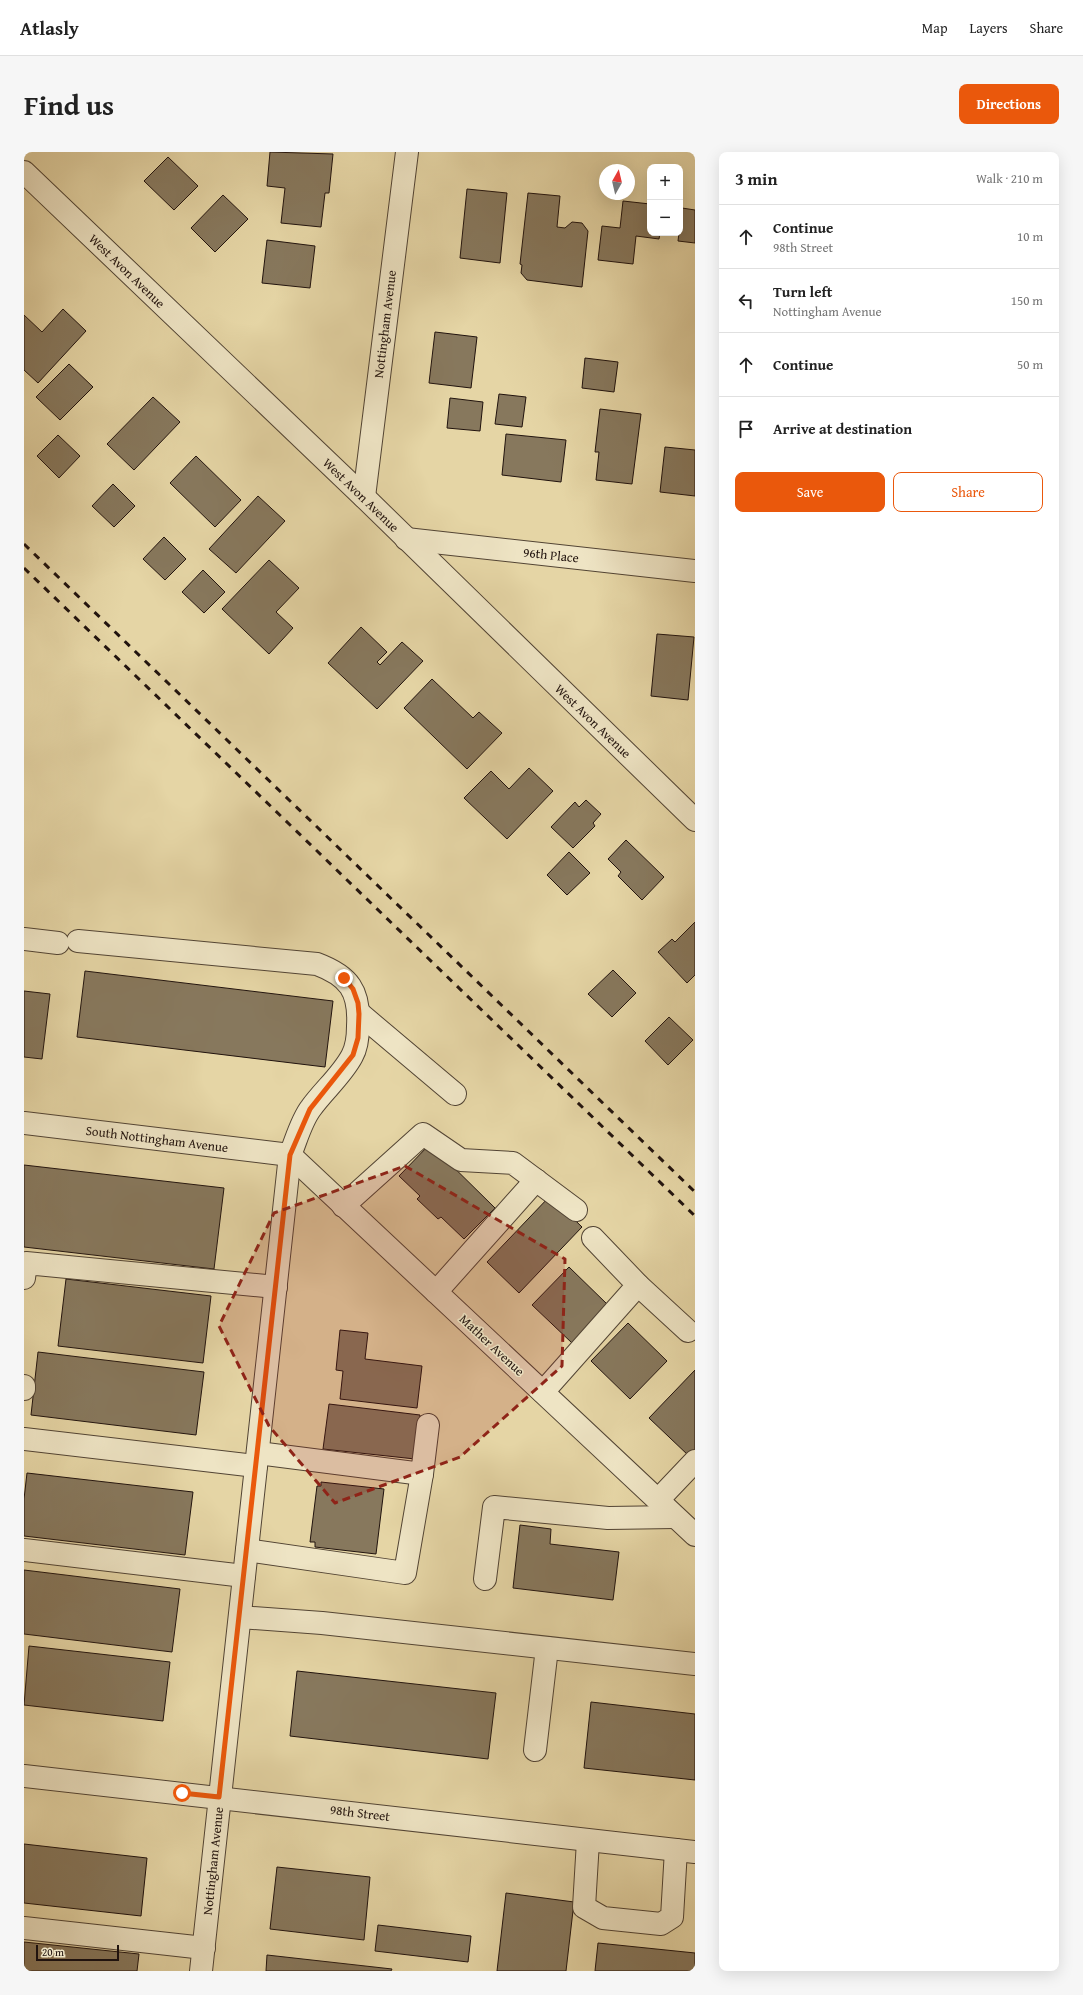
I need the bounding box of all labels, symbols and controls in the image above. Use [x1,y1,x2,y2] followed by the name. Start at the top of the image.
[20,14,79,42] text: Atlasly
[922,18,948,38] text: Map
[970,18,1008,38] text: Layers
[1030,18,1063,38] text: Share
[24,84,114,125] text: Find us
[959,84,1059,124] button: Directions
[599,164,635,200] north arrow
[647,164,683,236] map controls
[647,164,683,200] button: +
[735,166,777,191] text: 3 min
[976,169,1043,188] text: Walk · 210 m
[647,200,683,236] button: −
[773,217,834,238] text: Continue
[735,226,757,248] icon: ahead
[1017,227,1043,246] text: 10 m
[85,230,169,312] street label: West Avon Avenue
[773,238,833,257] text: 98th Street
[369,269,401,379] street label: Nottingham Avenue
[773,281,832,302] text: Turn left
[735,290,757,312] icon: left
[1011,291,1043,310] text: 150 m
[773,302,882,321] text: Nottingham Avenue
[735,354,757,376] icon: ahead
[773,354,834,375] text: Continue
[1017,355,1043,374] text: 50 m
[735,418,757,440] icon: arrive
[773,418,912,439] text: Arrive at destination
[319,454,403,536] street label: West Avon Avenue
[735,472,885,512] button: Save
[893,472,1043,512] button: Share
[522,543,580,567] street label: 96th Place
[551,680,635,762] street label: West Avon Avenue
[335,969,353,987] route end
[85,1121,229,1157] street label: South Nottingham Avenue
[455,1310,529,1380] street label: Mather Avenue
[173,1784,191,1802] route start
[329,1800,391,1826] street label: 98th Street
[198,1806,228,1916] street label: Nottingham Avenue
[36,1943,119,1962] scale bar
[42,1944,64,1960] text: 20 m

